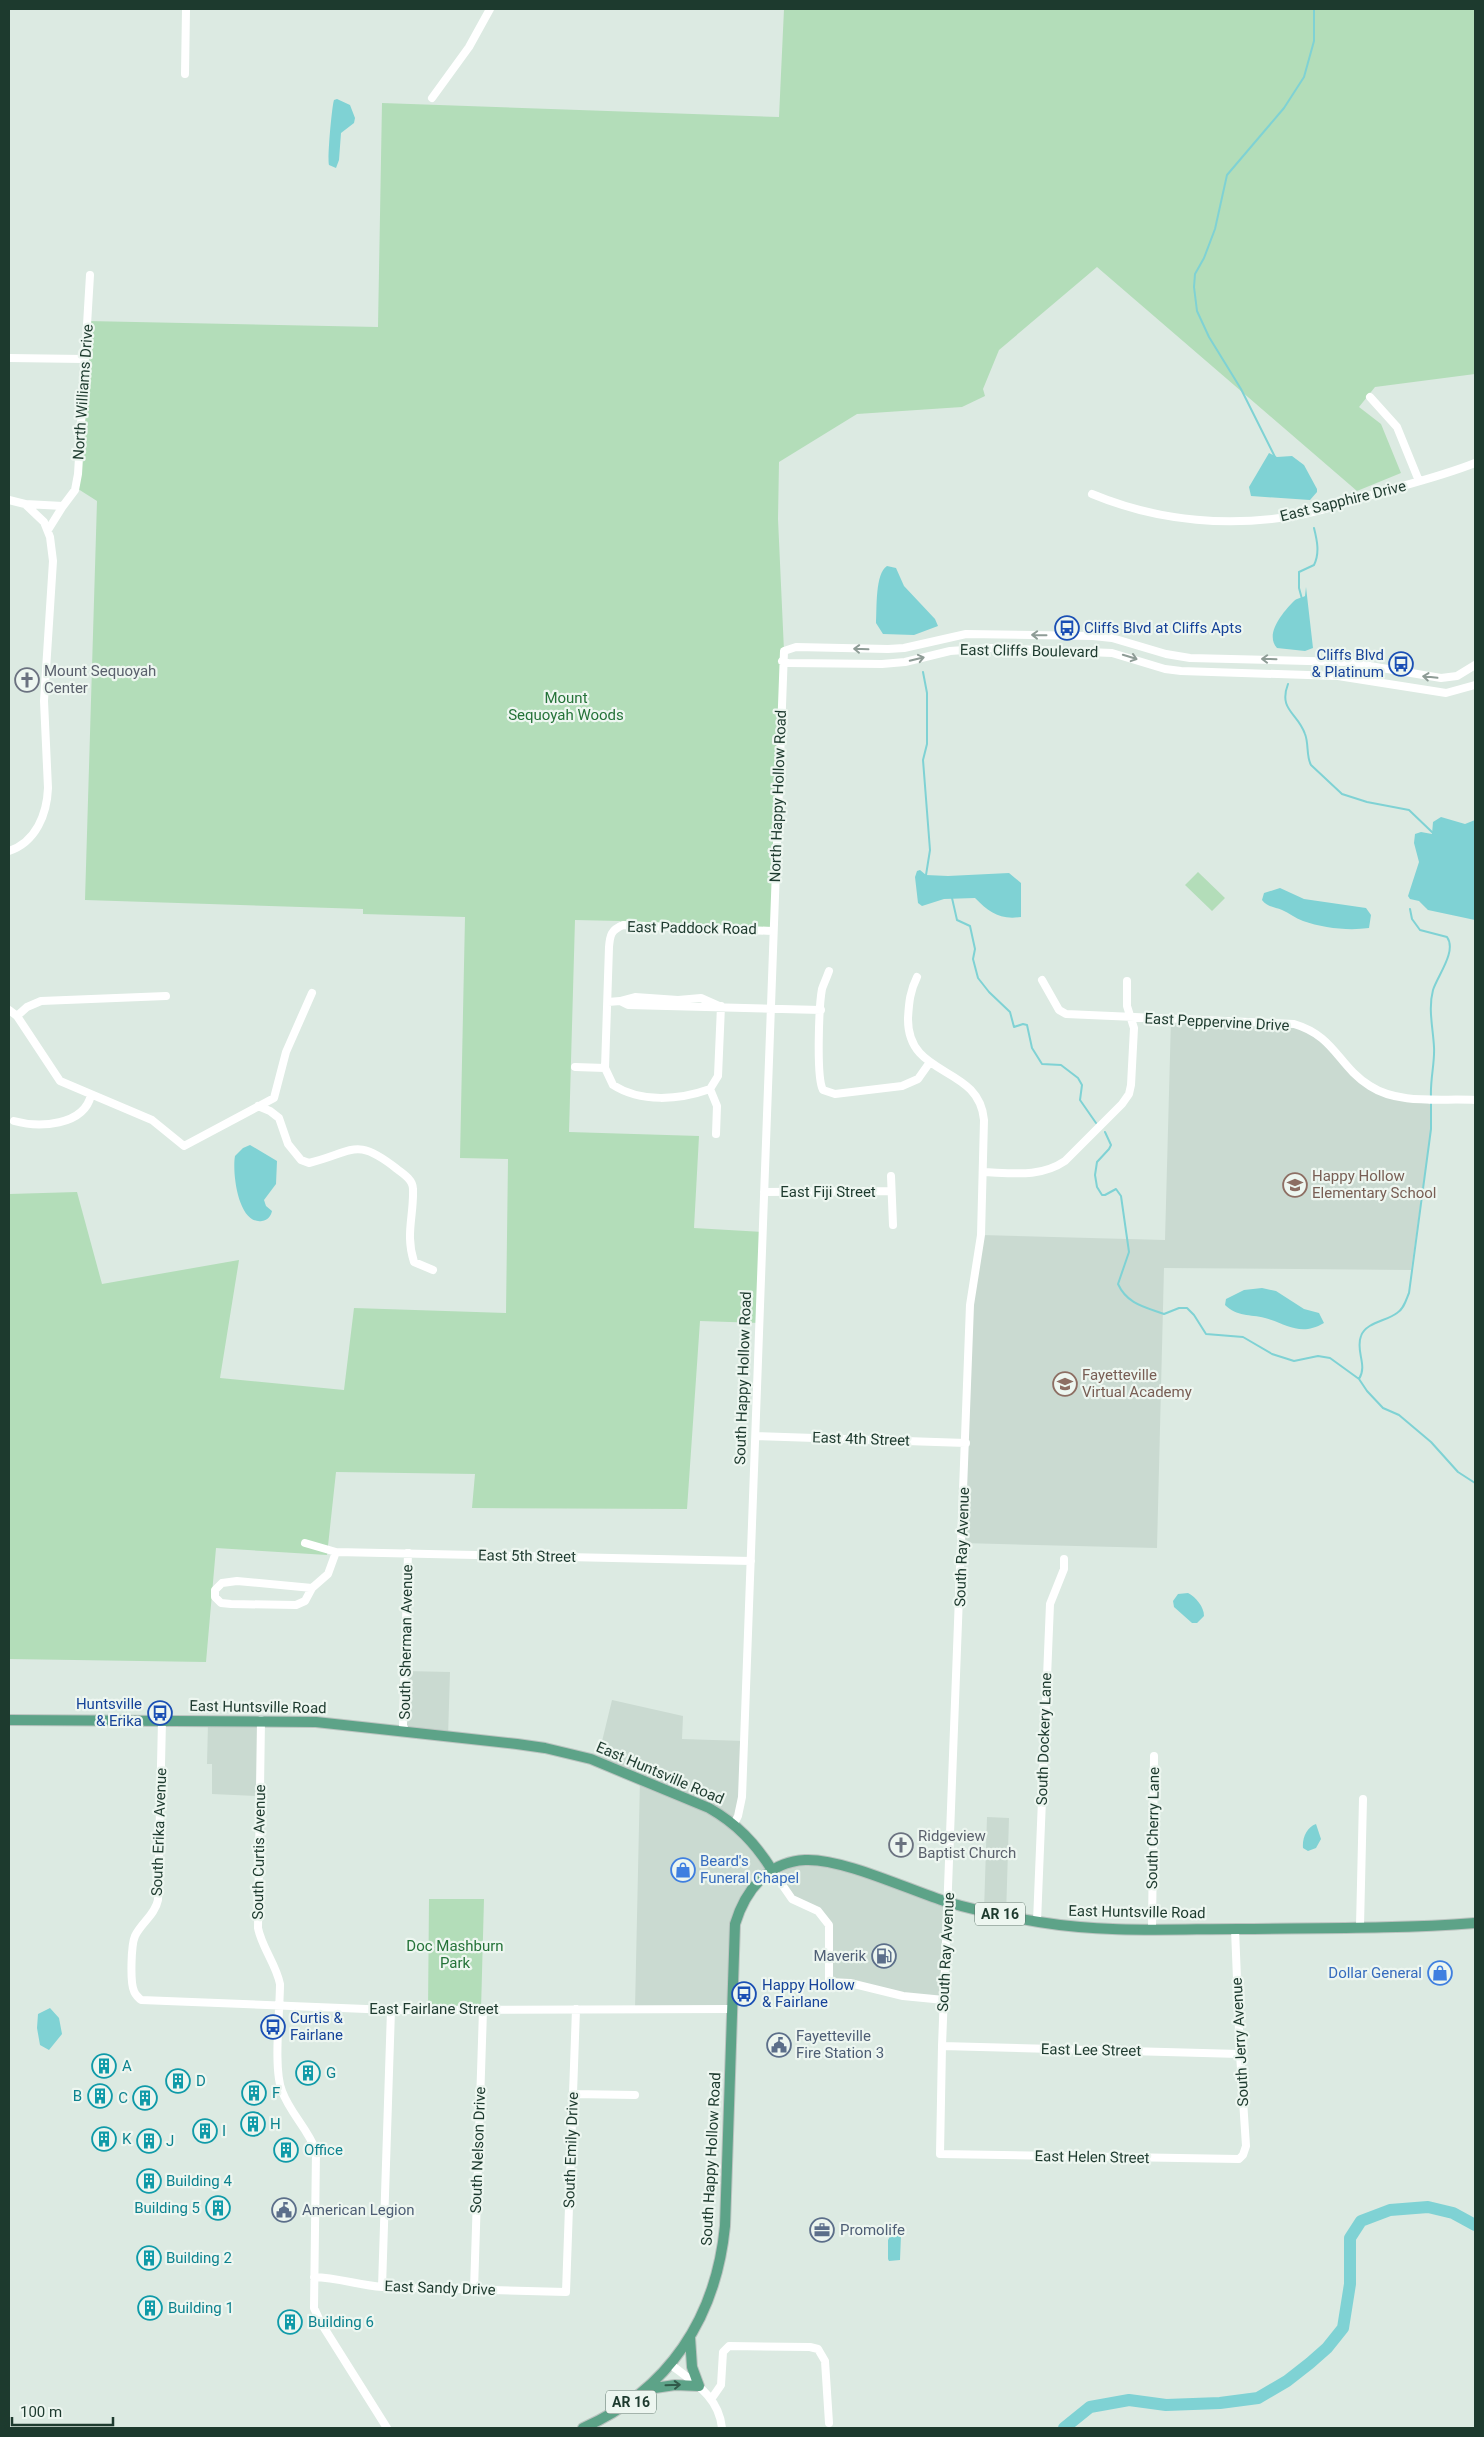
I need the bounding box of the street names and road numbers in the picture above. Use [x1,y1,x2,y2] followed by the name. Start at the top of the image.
[69,324,97,460] street label: North Williams Drive
[1278,477,1408,525] street label: East Sapphire Drive
[960,641,1098,661] street label: East Cliffs Boulevard
[766,709,790,883] street label: North Happy Hollow Road
[627,918,757,938] street label: East Paddock Road
[1144,1009,1290,1035] street label: East Peppervine Drive
[780,1183,876,1201] street label: East Fiji Street
[731,1291,755,1465] street label: South Happy Hollow Road
[812,1428,910,1450] street label: East 4th Street
[951,1487,973,1607] street label: South Ray Avenue
[478,1546,576,1566] street label: East 5th Street
[396,1564,416,1720] street label: South Sherman Avenue
[1033,1672,1055,1806] street label: South Dockery Lane
[189,1697,327,1717] street label: East Huntsville Road
[593,1738,727,1808] street label: East Huntsville Road
[148,1767,170,1896] street label: South Erika Avenue
[1143,1767,1163,1889] street label: South Cherry Lane
[249,1784,269,1920] street label: South Curtis Avenue
[934,1892,958,2012] street label: South Ray Avenue
[975,1902,1025,1926] road number: AR 16
[1068,1902,1206,1922] street label: East Huntsville Road
[1228,1977,1252,2107] street label: South Jerry Avenue
[369,2000,499,2018] street label: East Fairlane Street
[1041,2040,1141,2060] street label: East Lee Street
[697,2072,725,2246] street label: South Happy Hollow Road
[467,2086,489,2214] street label: South Nelson Drive
[560,2092,582,2208] street label: South Emily Drive
[1034,2147,1150,2167] street label: East Helen Street
[384,2277,496,2299] street label: East Sandy Drive
[606,2390,656,2414] road number: AR 16

